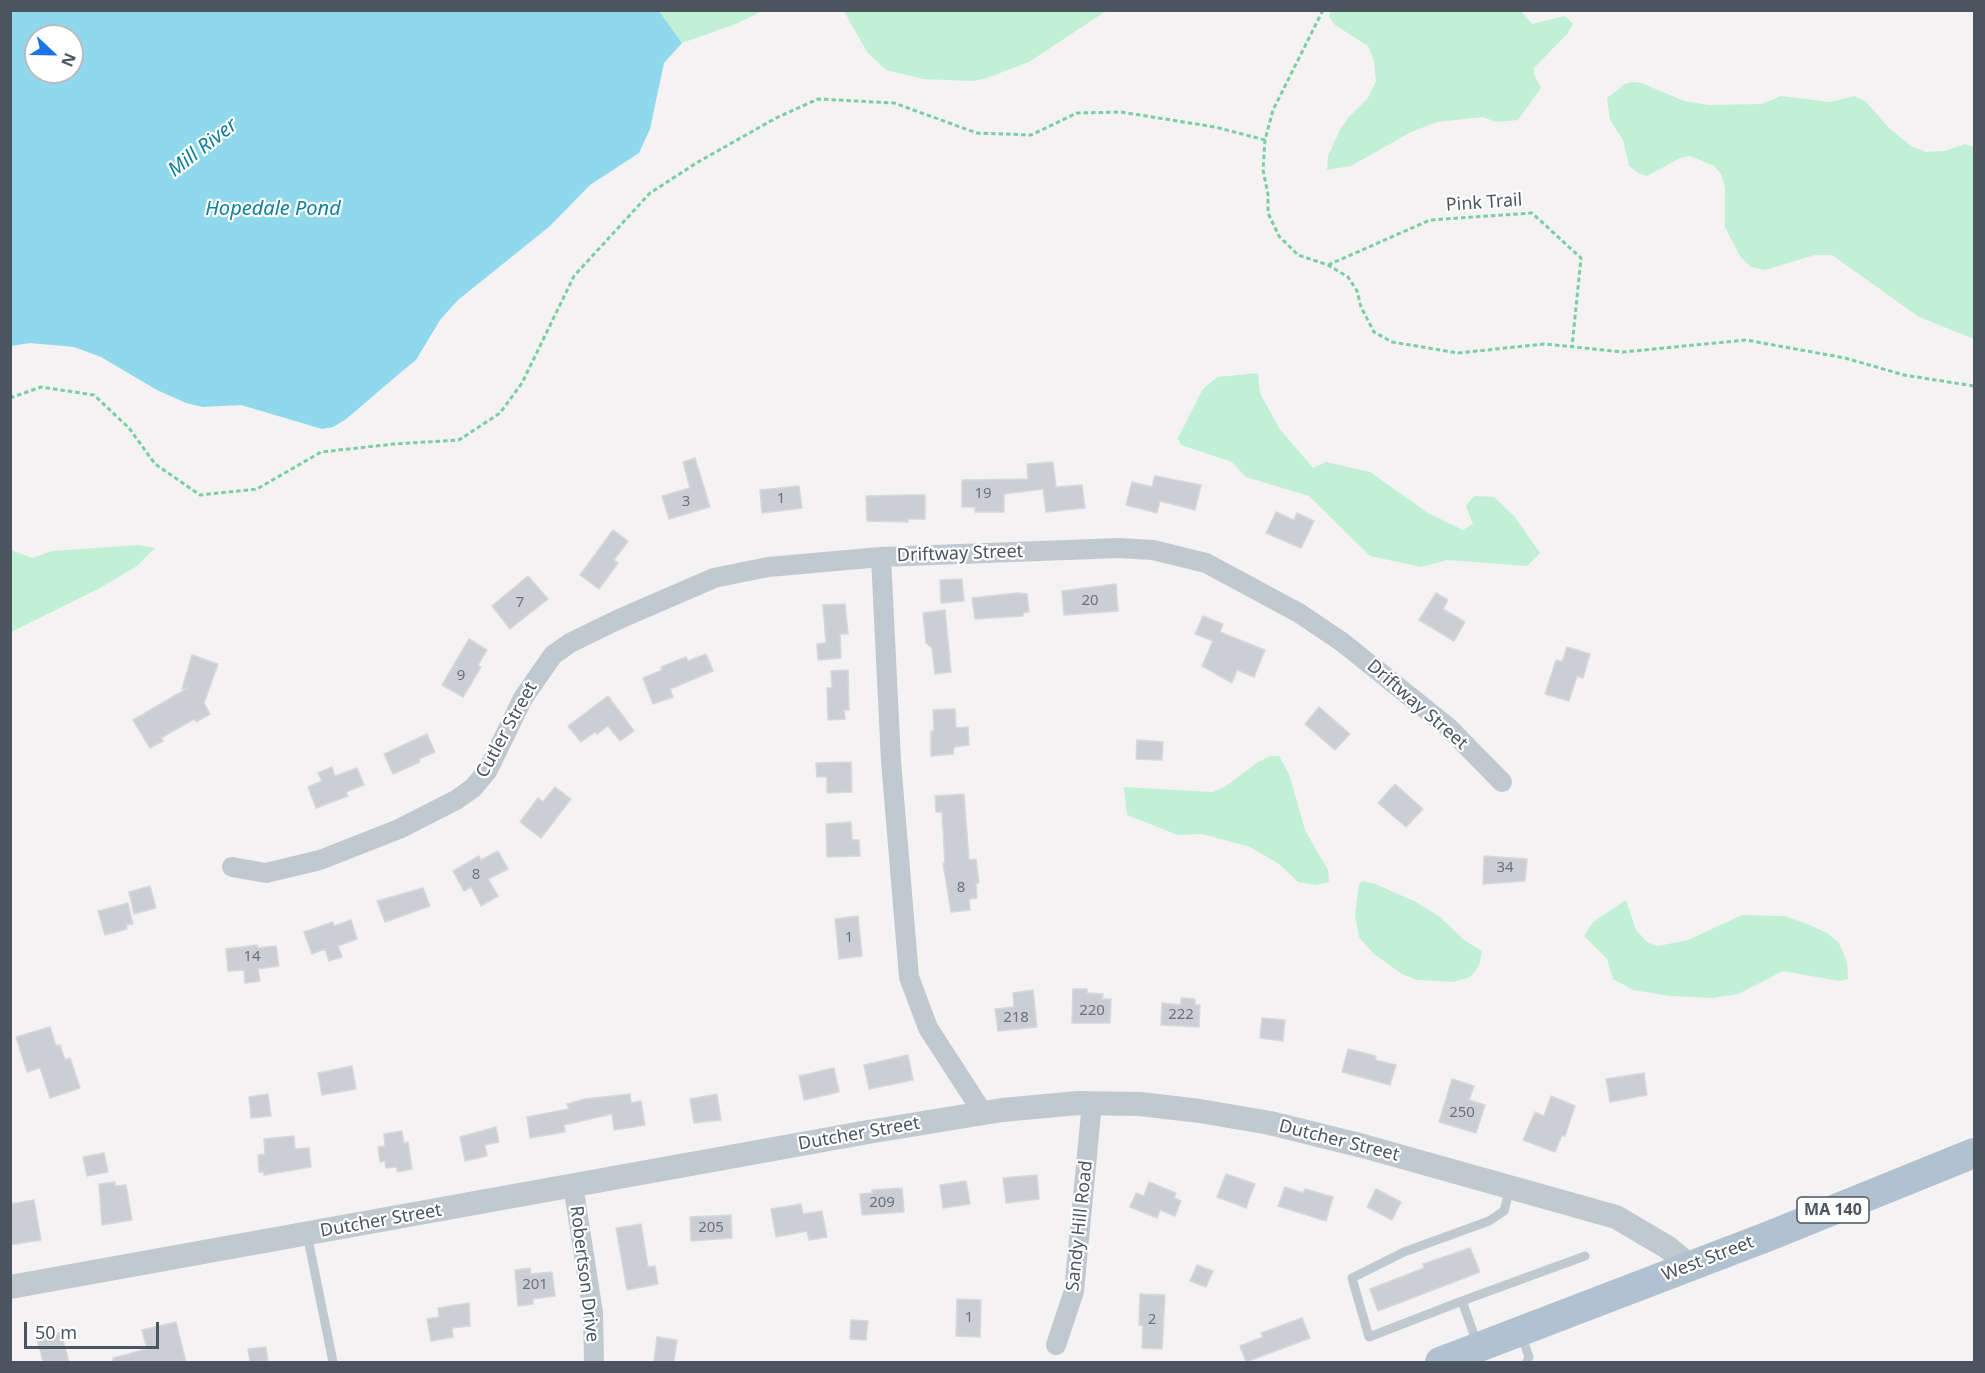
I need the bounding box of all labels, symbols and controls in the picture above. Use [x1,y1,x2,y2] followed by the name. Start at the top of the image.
[24,24,84,84] north arrow
[56,50,81,70] text: N
[164,113,242,183] water label: Mill River
[1445,190,1523,216] street label: Pink Trail
[205,197,341,221] water label: Hopedale Pond
[974,485,992,503] house number: 19
[777,490,785,508] house number: 1
[682,493,690,511] house number: 3
[897,541,1023,567] street label: Driftway Street
[1081,592,1099,610] house number: 20
[516,594,524,612] house number: 7
[1362,655,1472,755] street label: Driftway Street
[457,667,465,685] house number: 9
[472,678,542,782] street label: Cutler Street
[1496,859,1514,877] house number: 34
[472,866,480,884] house number: 8
[957,879,965,897] house number: 8
[845,929,853,947] house number: 1
[243,948,261,966] house number: 14
[1079,1002,1105,1020] house number: 220
[1168,1006,1194,1024] house number: 222
[1003,1009,1029,1027] house number: 218
[1449,1104,1475,1122] house number: 250
[797,1113,921,1155] street label: Dutcher Street
[1277,1116,1401,1166] street label: Dutcher Street
[1062,1160,1098,1292] street label: Sandy Hill Road
[869,1194,895,1212] house number: 209
[1797,1197,1869,1223] road number: MA 140
[319,1200,443,1242] street label: Dutcher Street
[565,1205,603,1343] street label: Robertson Drive
[698,1219,724,1237] house number: 205
[1659,1232,1757,1286] street label: West Street
[522,1276,548,1294] house number: 201
[965,1309,973,1327] house number: 1
[27,1310,162,1348] scale bar
[1148,1311,1156,1329] house number: 2
[35,1320,77,1344] text: 50 m

